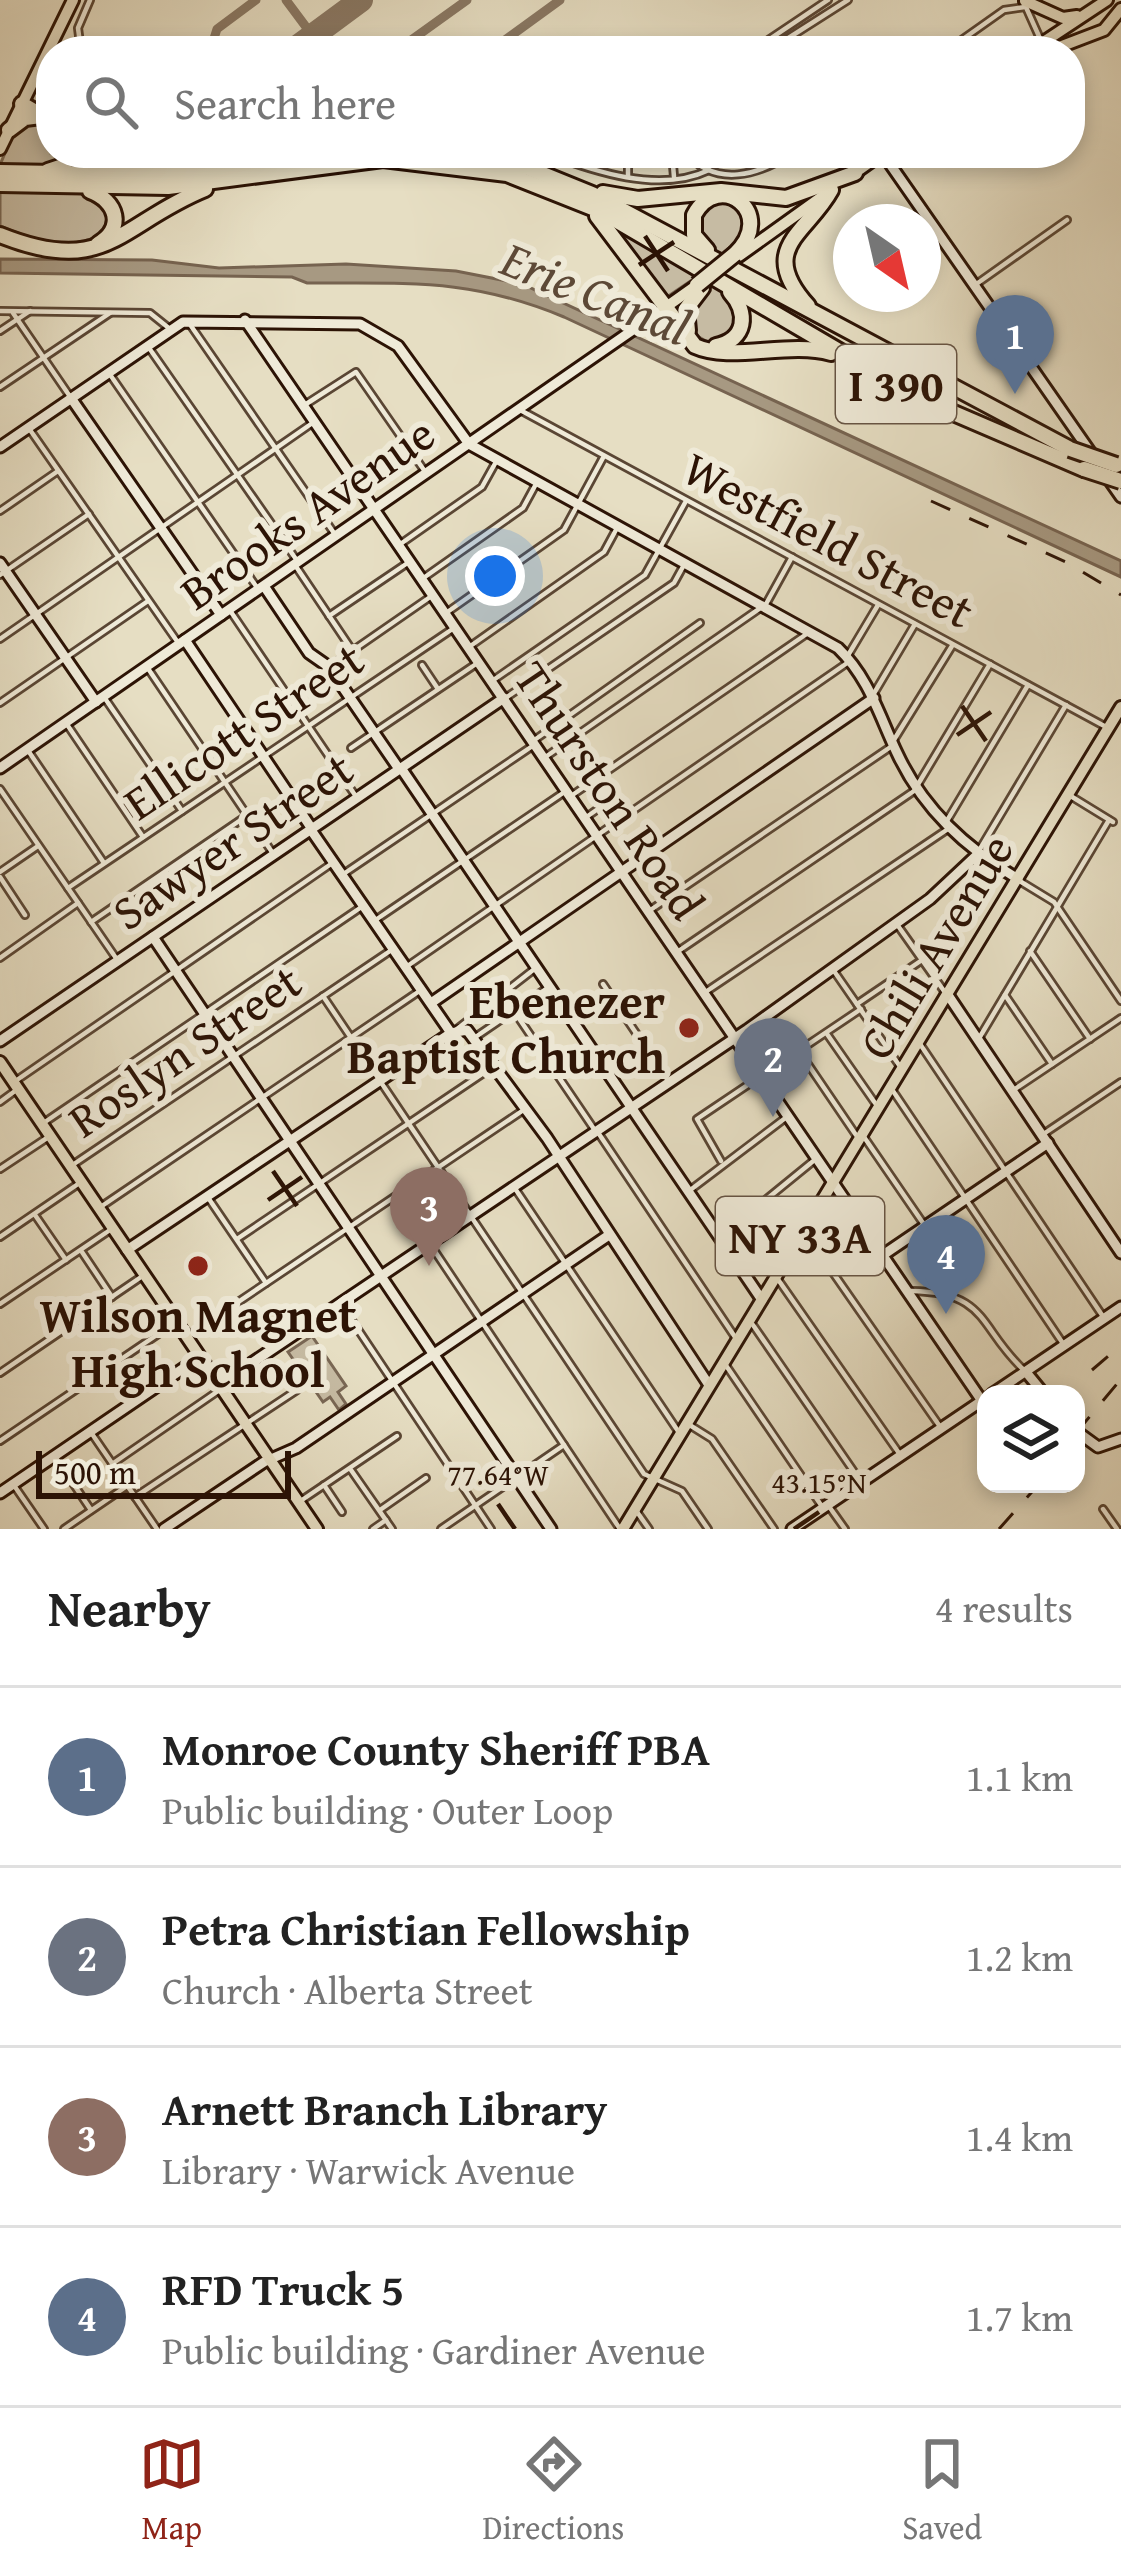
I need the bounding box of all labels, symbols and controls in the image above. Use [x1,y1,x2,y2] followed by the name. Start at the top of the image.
[36,36,1085,168] search box
[78,69,144,135] icon: search
[174,70,396,135] text: Search here
[833,204,941,312] north arrow
[490,220,702,364] water label: Erie Canal
[976,295,1054,394] pin: 1
[836,345,956,423] road number: I 390
[165,398,449,626] street label: Brooks Avenue
[671,433,987,645] street label: Westfield Street
[465,546,525,606] your location
[109,623,377,837] street label: Ellicott Street
[497,647,723,934] street label: Thurston Road
[97,733,367,947] street label: Sawyer Street
[840,820,1030,1072] street label: Chili Avenue
[53,946,315,1154] street label: Roslyn Street
[347,965,665,1091] place label: Ebenezer Baptist Church
[676,1015,702,1041] marker: Ebenezer Baptist Church
[734,1018,812,1117] pin: 2
[390,1167,468,1266] pin: 3
[716,1197,884,1275] road number: NY 33A
[907,1215,985,1314] pin: 4
[185,1253,211,1279] marker: Wilson Magnet High School
[40,1279,356,1405] place label: Wilson Magnet High School
[977,1385,1085,1493] map controls
[977,1385,1085,1493] button: layers
[36,1445,291,1498] scale bar
[54,1448,136,1496] text: 500 m
[447,1452,549,1496] text: 77.64°W
[771,1460,867,1504] text: 43.15°N
[48,1570,211,1645] text: Nearby
[935,1579,1073,1636] text: 4 results
[162,1716,710,1781] text: Monroe County Sheriff PBA
[77,1748,97,1805] text: 1
[966,1748,1073,1805] text: 1.1 km
[162,1781,613,1838] text: Public building · Outer Loop
[162,1896,690,1961] text: Petra Christian Fellowship
[77,1928,97,1985] text: 2
[966,1928,1073,1985] text: 1.2 km
[162,1961,533,2018] text: Church · Alberta Street
[162,2076,607,2141] text: Arnett Branch Library
[77,2108,97,2165] text: 3
[966,2108,1073,2165] text: 1.4 km
[162,2141,575,2198] text: Library · Warwick Avenue
[162,2256,404,2321] text: RFD Truck 5
[77,2288,97,2345] text: 4
[966,2288,1073,2345] text: 1.7 km
[162,2321,706,2378] text: Public building · Gardiner Avenue
[139,2431,205,2551] tab: Map
[483,2431,624,2551] tab: Directions
[902,2431,982,2551] tab: Saved

